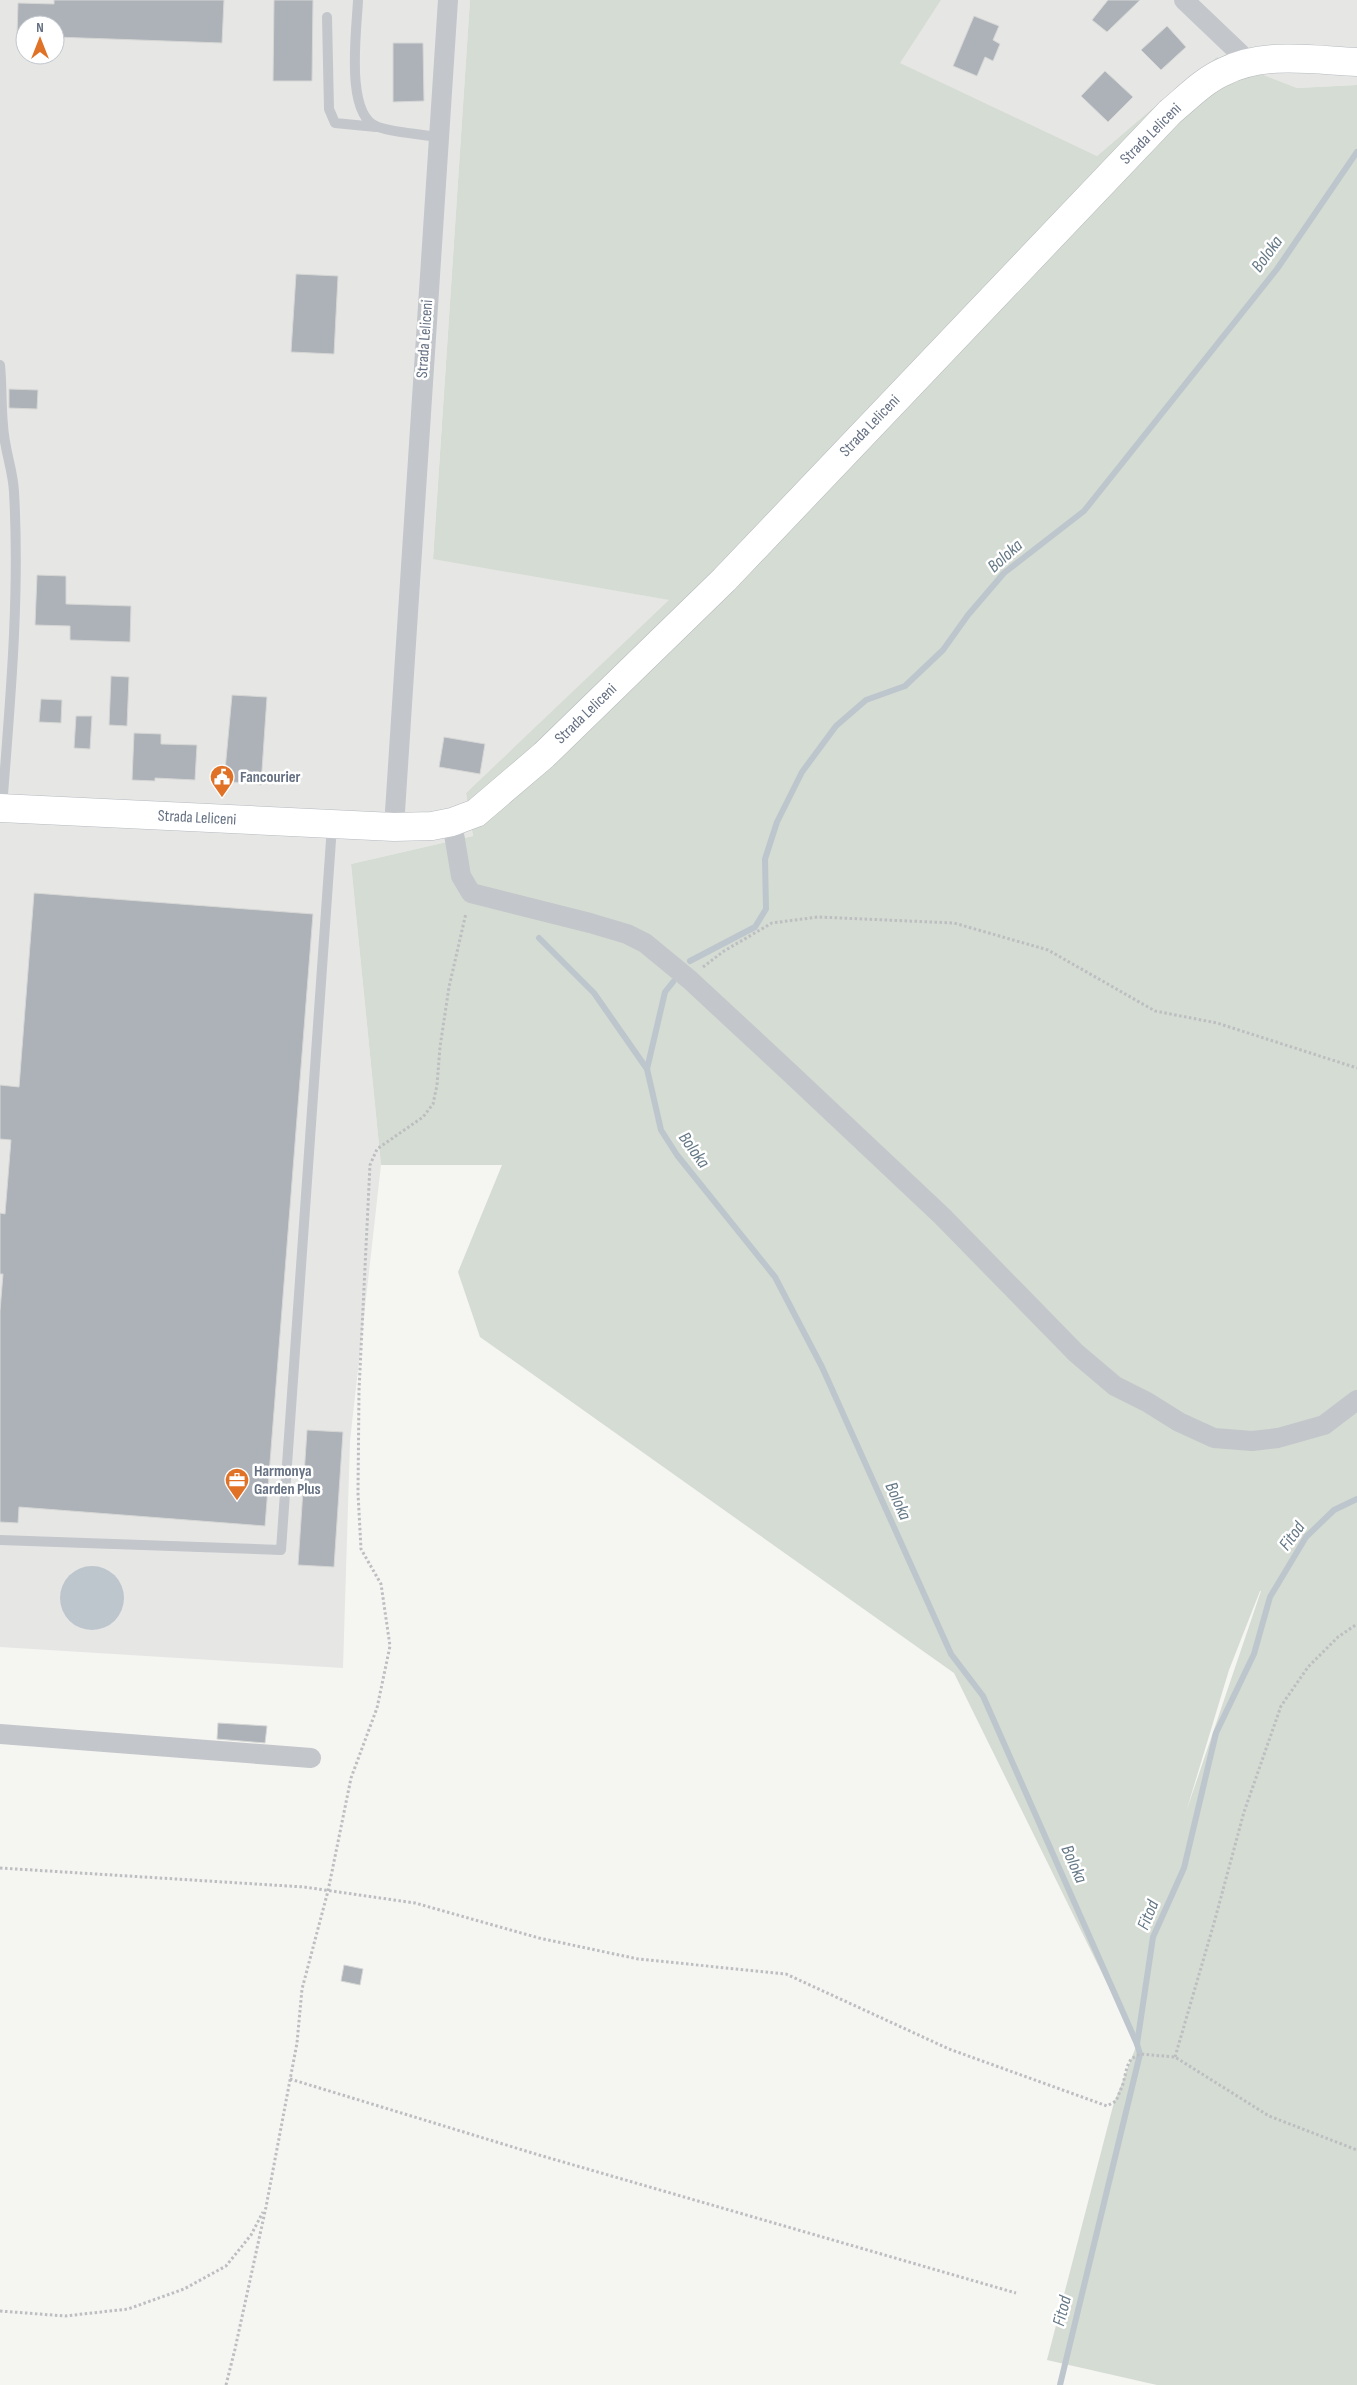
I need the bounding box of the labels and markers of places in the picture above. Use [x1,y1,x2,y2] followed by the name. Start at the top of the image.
[209,764,235,798] public building icon: Fancourier
[240,768,301,787] place label: Fancourier
[254,1462,321,1499] place label: Harmonya Garden Plus
[224,1467,250,1501] office icon: Harmonya Garden Plus

